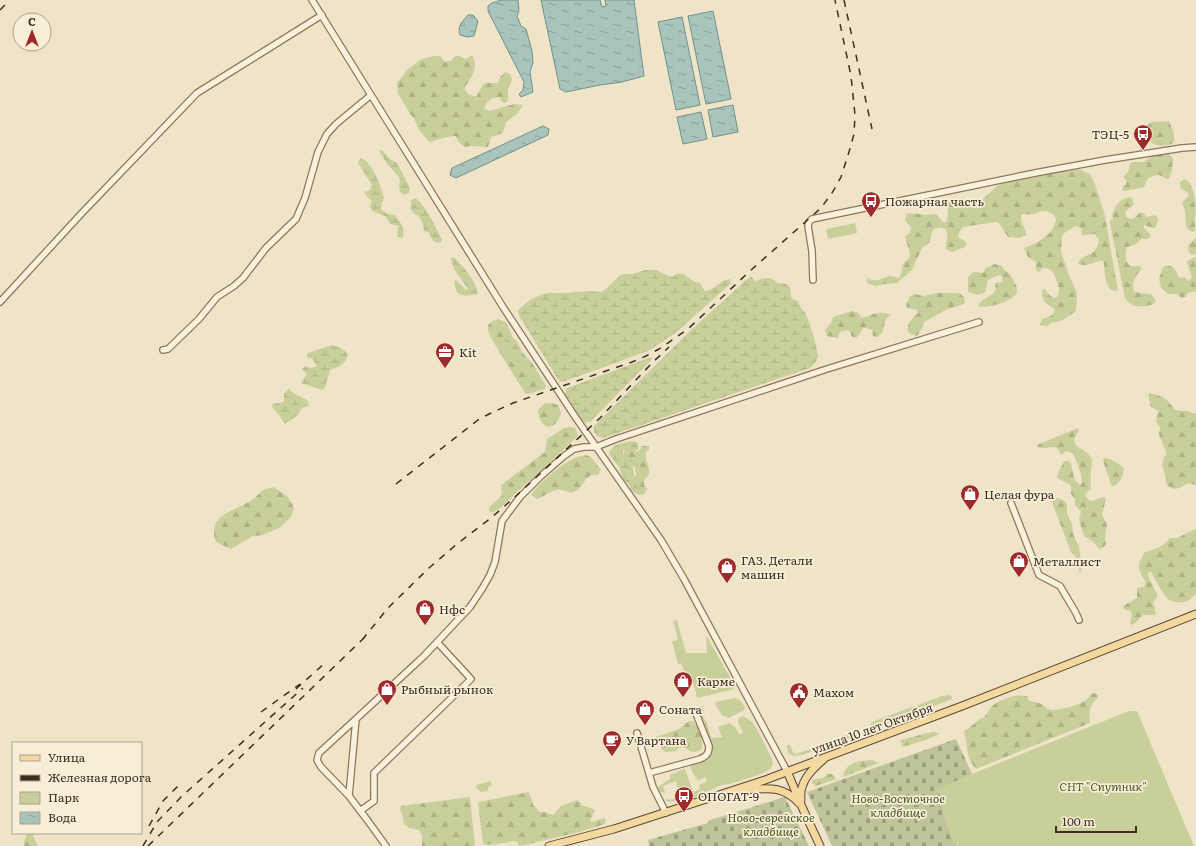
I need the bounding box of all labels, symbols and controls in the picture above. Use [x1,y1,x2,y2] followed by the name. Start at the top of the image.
[12,12,52,52] north arrow
[28,13,36,29] text: С
[1132,123,1154,151] bus stop icon: ТЭЦ-5
[1092,125,1129,143] place label: ТЭЦ-5
[860,190,882,218] bus stop icon: Пожарная часть
[885,192,984,210] place label: Пожарная часть
[434,341,456,369] office icon: Kit
[459,343,477,361] place label: Kit
[959,483,981,511] shop icon: Целая фура
[984,485,1055,503] place label: Целая фура
[1008,550,1030,578] shop icon: Металлист
[741,551,813,583] place label: ГАЗ. Детали машин
[1033,552,1101,570] place label: Металлист
[716,556,738,584] shop icon: ГАЗ. Детали машин
[414,598,436,626] shop icon: Нфс
[439,600,465,618] place label: Нфс
[672,670,694,698] shop icon: Карме
[697,672,735,690] place label: Карме
[376,678,398,706] shop icon: Рыбный рынок
[401,680,493,698] place label: Рыбный рынок
[788,681,810,709] public building icon: Махом
[813,683,854,701] place label: Махом
[634,698,656,726] shop icon: Соната
[809,698,935,758] street label: улица 10 лет Октября
[659,700,703,718] place label: Соната
[601,729,623,757] cafe icon: У Вартана
[626,731,687,749] place label: У Вартана
[12,742,142,834] legend
[48,748,86,766] text: Улица
[48,768,152,786] text: Железная дорога
[1059,777,1147,795] park label: СНТ "Спутник"
[673,785,695,813] bus stop icon: ОПОГАТ-9
[698,787,759,805] place label: ОПОГАТ-9
[48,788,79,806] text: Парк
[851,789,945,821] park label: Ново-Восточное кладбище
[48,808,77,826] text: Вода
[727,808,815,840] park label: Ново-еврейское кладбище
[1056,808,1136,834] scale bar
[1062,812,1095,830] text: 100 m

